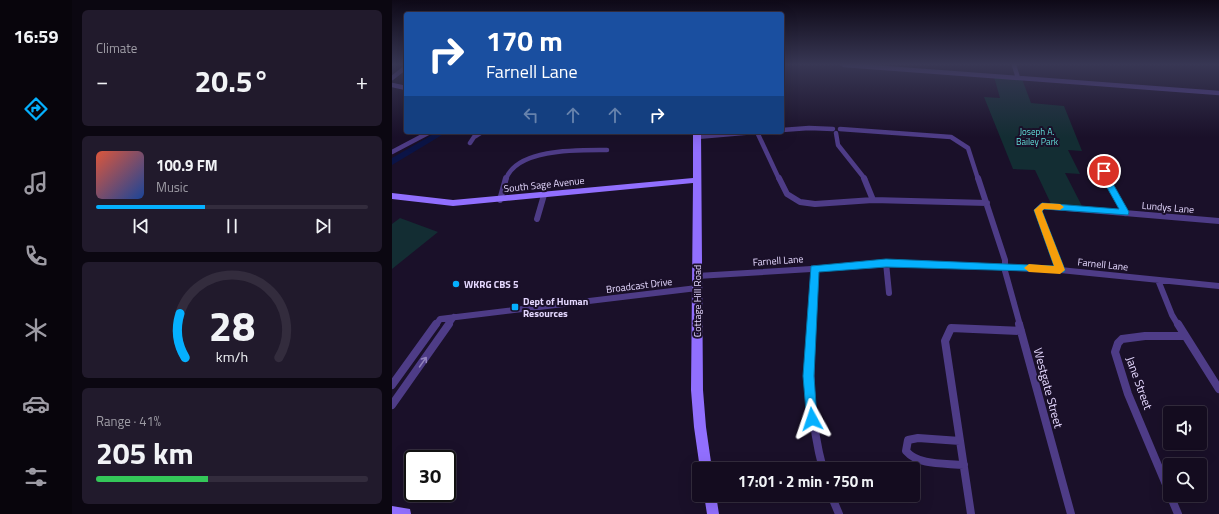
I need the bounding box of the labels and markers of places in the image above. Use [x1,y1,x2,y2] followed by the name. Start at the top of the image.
[1087,154,1121,188] pin
[464,277,519,292] place label: WKRG CBS 5
[451,279,461,289] marker: WKRG CBS 5
[523,294,588,321] place label: Dept of Human Resources
[510,302,520,312] marker: Dept of Human Resources

